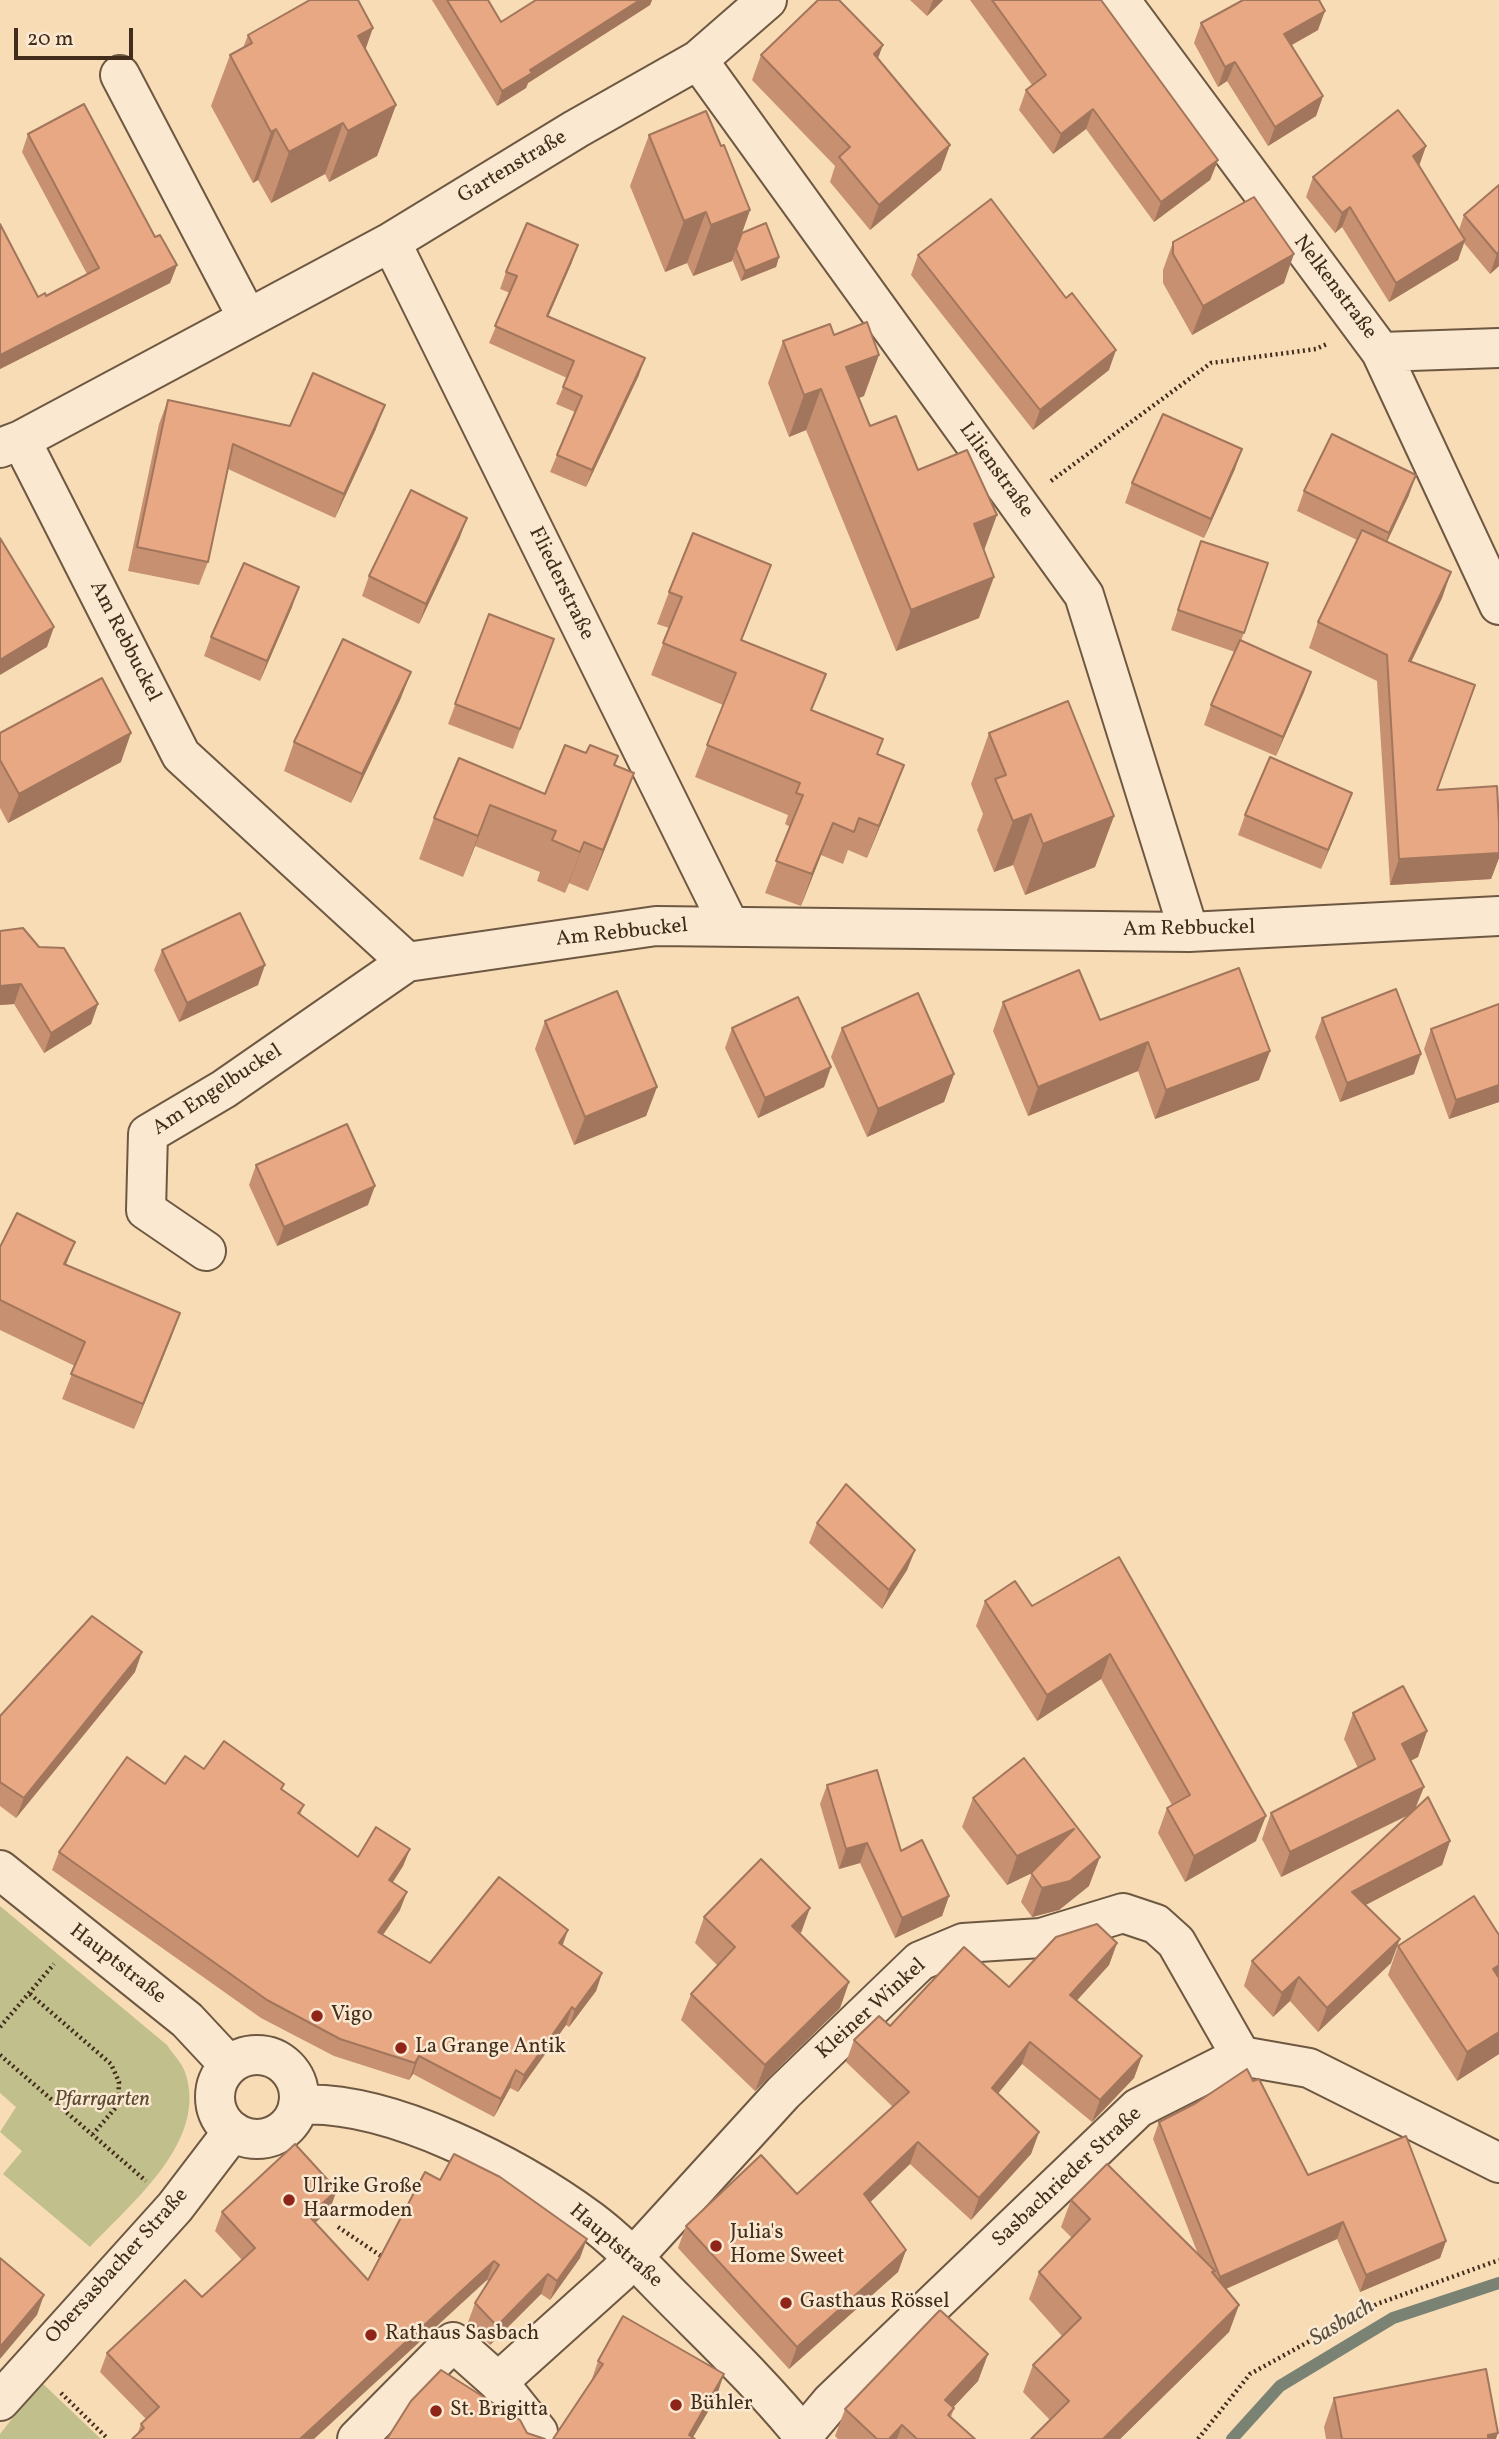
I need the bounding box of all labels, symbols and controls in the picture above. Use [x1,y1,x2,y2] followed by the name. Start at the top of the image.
[18,14,136,58] scale bar
[27,25,73,54] text: 20 m
[454,126,572,210] street label: Gartenstraße
[1287,231,1381,345] street label: Nelkenstraße
[952,419,1038,523] street label: Lilienstraße
[522,523,598,645] street label: Fliederstraße
[83,577,165,707] street label: Am Rebbuckel
[555,915,689,953] street label: Am Rebbuckel
[1123,916,1255,944] street label: Am Rebbuckel
[149,1040,287,1142] street label: Am Engelbuckel
[64,1919,170,2011] street label: Hauptstraße
[812,1954,932,2066] street label: Kleiner Winkel
[331,2003,373,2029] place label: Vigo
[309,2008,325,2024] marker: Vigo
[415,2035,566,2061] place label: La Grange Antik
[393,2040,409,2056] marker: La Grange Antik
[54,2088,150,2114] park label: Pfarrgarten
[988,2102,1148,2254] street label: Sasbachrieder Straße
[303,2175,422,2225] place label: Ulrike Große Haarmoden
[41,2184,195,2350] street label: Obersasbacher Straße
[281,2192,297,2208] marker: Ulrike Große Haarmoden
[563,2200,667,2294] street label: Hauptstraße
[730,2221,845,2271] place label: Julia's Home Sweet
[708,2238,724,2254] marker: Julia's Home Sweet
[800,2290,949,2316] place label: Gasthaus Rössel
[1306,2294,1380,2354] water label: Sasbach
[778,2295,794,2311] marker: Gasthaus Rössel
[385,2322,539,2348] place label: Rathaus Sasbach
[363,2327,379,2343] marker: Rathaus Sasbach
[690,2392,752,2418] place label: Bühler
[668,2397,684,2413] marker: Bühler
[450,2398,548,2424] place label: St. Brigitta
[428,2403,444,2419] marker: St. Brigitta

